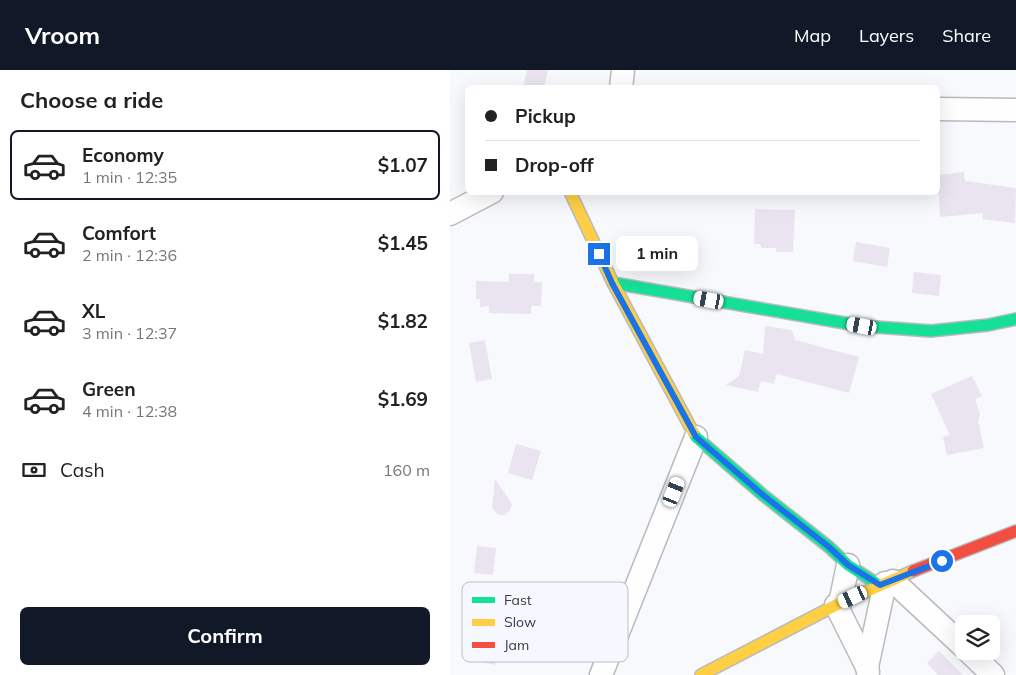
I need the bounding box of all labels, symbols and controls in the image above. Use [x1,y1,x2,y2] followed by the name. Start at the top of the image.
[25,20,100,50] text: Vroom
[794,24,831,47] text: Map
[859,24,914,47] text: Layers
[942,24,991,47] text: Share
[20,86,163,114] text: Choose a ride
[515,104,576,128] text: Pickup
[22,143,67,188] icon: car
[82,143,164,167] text: Economy
[378,153,428,177] text: $1.07
[515,153,593,177] text: Drop-off
[82,167,177,187] text: 1 min · 12:35
[22,221,67,266] icon: car
[82,221,156,245] text: Comfort
[378,231,428,255] text: $1.45
[616,236,699,272] callout: 1 min
[588,243,610,265] route end
[636,243,678,263] text: 1 min
[82,245,177,265] text: 2 min · 12:36
[692,290,725,310] car
[22,299,67,344] icon: car
[82,299,105,323] text: XL
[378,309,428,333] text: $1.82
[845,316,878,336] car
[82,323,177,343] text: 3 min · 12:37
[22,377,67,422] icon: car
[82,377,136,401] text: Green
[378,387,428,411] text: $1.69
[82,401,177,421] text: 4 min · 12:38
[20,456,48,484] icon: cash
[60,458,105,482] text: Cash
[383,460,430,480] text: 160 m
[661,475,686,509] car
[931,550,953,572] route start
[462,582,628,662] legend
[836,584,869,610] car
[504,591,532,609] text: Fast
[20,607,430,665] button: Confirm
[504,613,536,631] text: Slow
[955,615,1000,660] map controls
[955,615,1000,660] button: layers
[504,636,529,654] text: Jam

